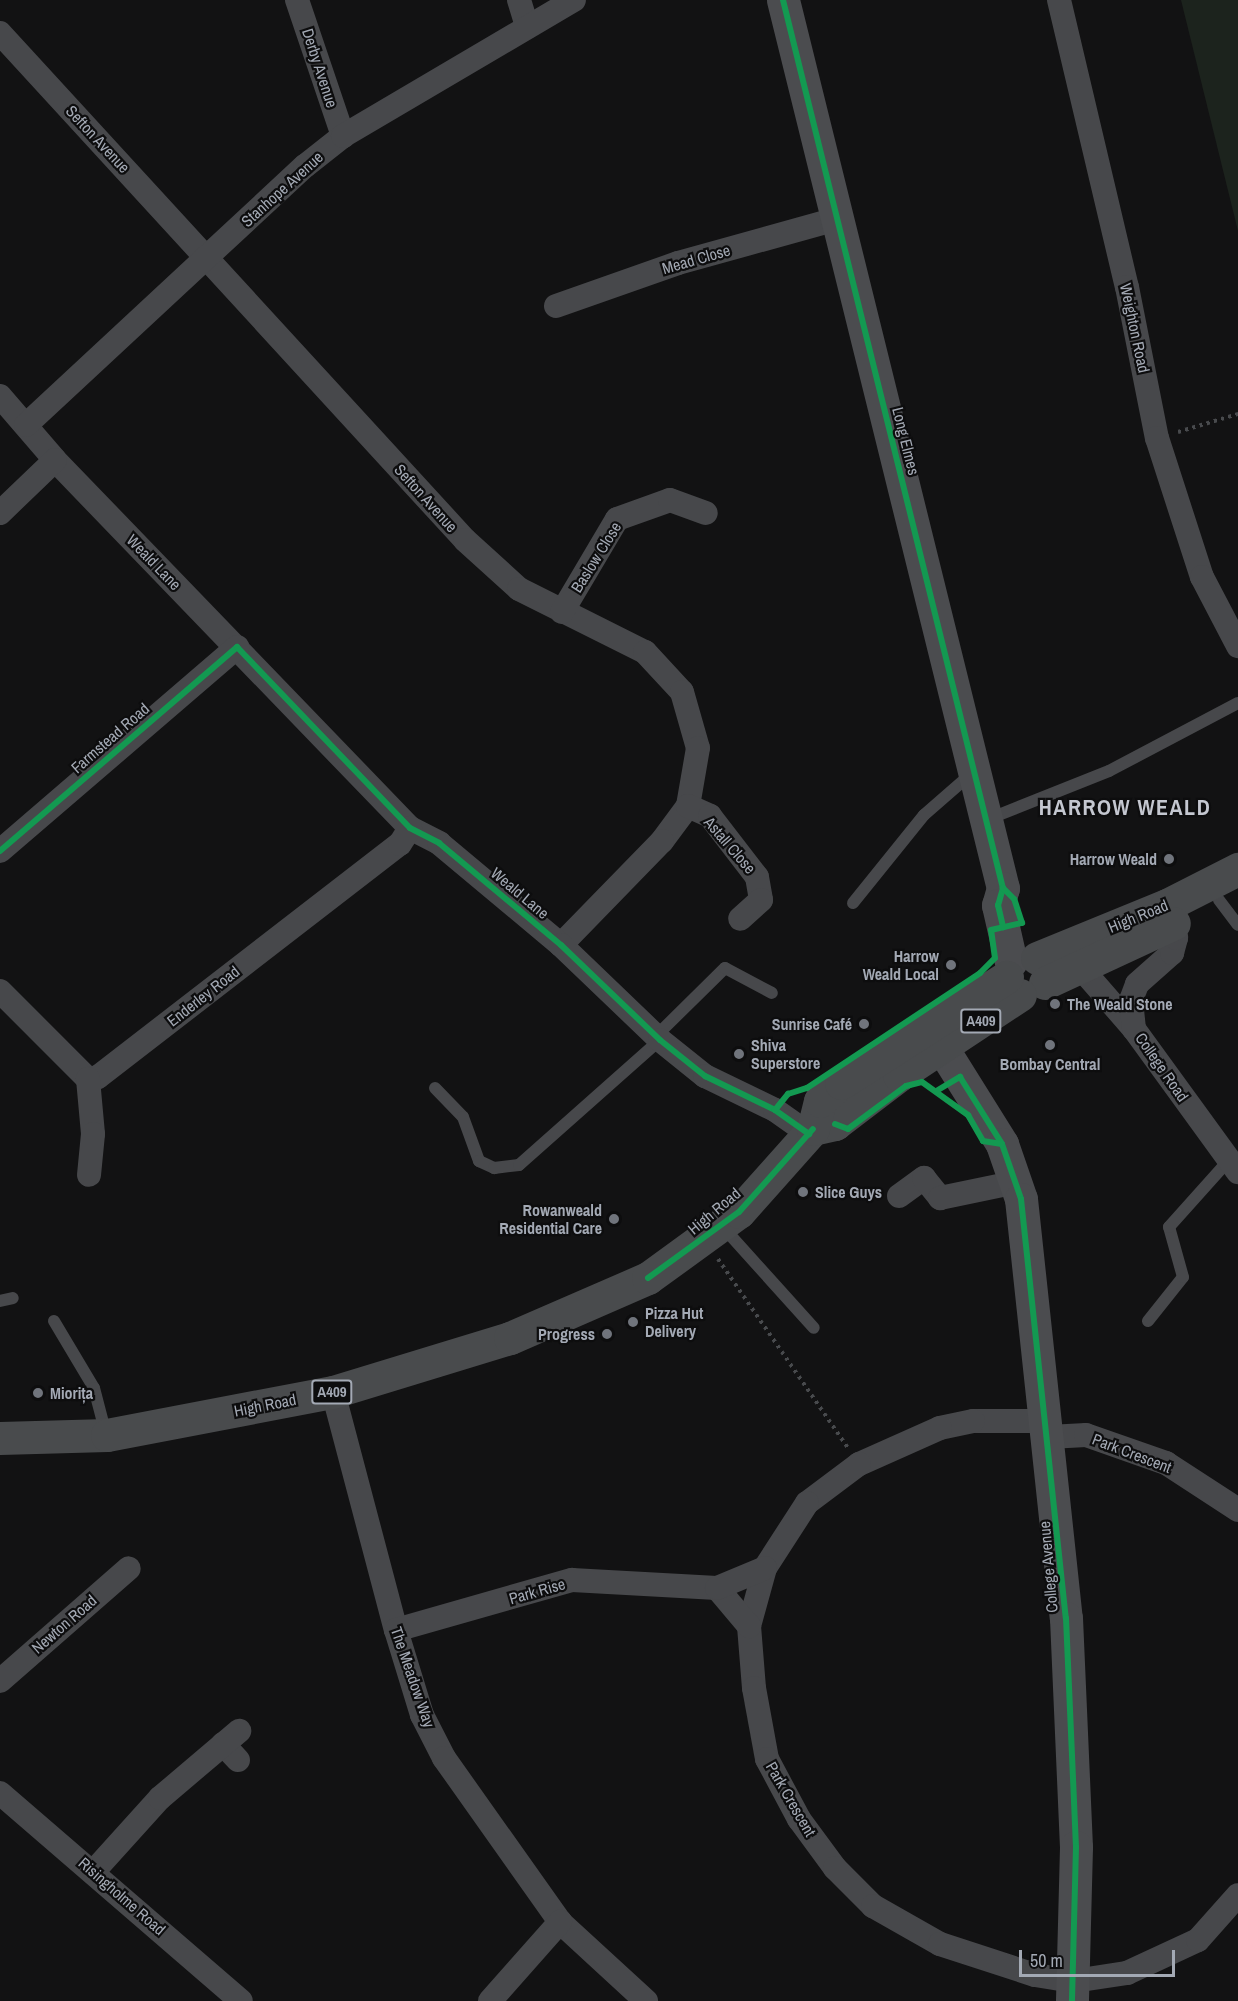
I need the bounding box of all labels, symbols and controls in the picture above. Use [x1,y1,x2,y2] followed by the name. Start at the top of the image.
[298,26,342,110] street label: Derby Avenue
[62,101,134,177] street label: Sefton Avenue
[237,147,327,231] street label: Stanhope Avenue
[660,240,732,278] street label: Mead Close
[1116,282,1154,374] street label: Weighton Road
[888,405,924,477] street label: Long Elmes
[390,460,462,536] street label: Sefton Avenue
[567,518,625,596] street label: Baslow Close
[123,530,185,594] street label: Weald Lane
[67,699,153,777] street label: Farmstead Road
[1039,795,1211,821] district label: HARROW WEALD
[700,813,760,877] street label: Astall Close
[1070,849,1157,869] place label: Harrow Weald
[1162,852,1176,866] marker: Harrow Weald
[487,863,553,923] street label: Weald Lane
[1105,895,1171,937] street label: High Road
[863,946,939,984] place label: Harrow Weald Local
[944,958,958,972] marker: Harrow Weald Local
[163,962,243,1030] street label: Enderley Road
[1067,994,1172,1014] place label: The Weald Stone
[1048,997,1062,1011] marker: The Weald Stone
[960,1009,1002,1033] road number: A409
[772,1014,852,1034] place label: Sunrise Café
[857,1017,871,1031] marker: Sunrise Café
[1131,1029,1193,1105] street label: College Road
[751,1035,820,1073] place label: Shiva Superstore
[1043,1038,1057,1052] marker: Bombay Central
[732,1047,746,1061] marker: Shiva Superstore
[1000,1054,1100,1074] place label: Bombay Central
[815,1182,882,1202] place label: Slice Guys
[684,1183,744,1239] street label: High Road
[796,1185,810,1199] marker: Slice Guys
[499,1200,602,1238] place label: Rowanweald Residential Care
[607,1212,621,1226] marker: Rowanweald Residential Care
[645,1303,703,1341] place label: Pizza Hut Delivery
[626,1315,640,1329] marker: Pizza Hut Delivery
[538,1324,595,1344] place label: Progress
[600,1327,614,1341] marker: Progress
[311,1380,353,1404] road number: A409
[50,1383,93,1403] place label: Miorița
[31,1386,45,1400] marker: Miorița
[232,1390,298,1420] street label: High Road
[1090,1429,1174,1477] street label: Park Crescent
[1034,1520,1062,1614] street label: College Avenue
[507,1574,567,1608] street label: Park Rise
[28,1591,100,1657] street label: Newton Road
[387,1624,439,1730] street label: The Meadow Way
[762,1758,820,1840] street label: Park Crescent
[75,1853,169,1939] street label: Risingholme Road
[1022,1938,1178,1976] scale bar
[1030,1948,1063,1973] text: 50 m

